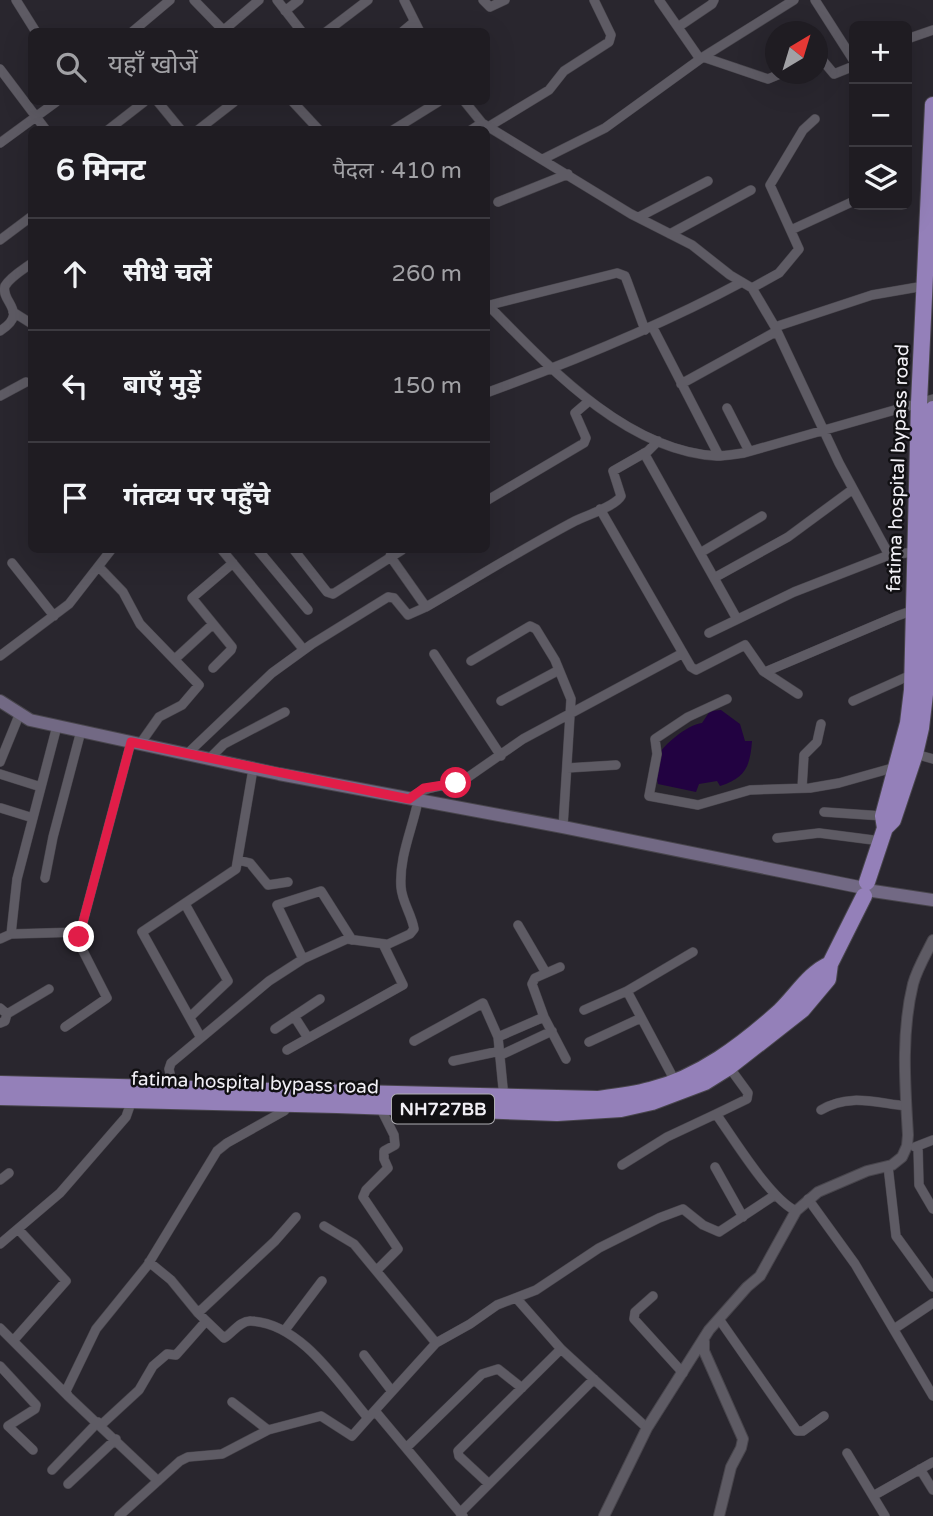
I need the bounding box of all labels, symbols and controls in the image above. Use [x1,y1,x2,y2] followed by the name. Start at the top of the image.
[765,21,828,84] north arrow
[849,21,912,210] map controls
[849,21,912,84] button: +
[28,28,490,105] search box
[52,48,90,86] icon: search
[108,49,198,80] text: यहाँ खोजें
[849,84,912,147] button: −
[849,147,912,210] button: layers
[56,152,146,189] text: 6 मिनट
[333,157,462,185] text: पैदल · 410 m
[56,255,94,293] icon: ahead
[123,257,212,288] text: सीधे चलें
[392,260,462,288] text: 260 m
[883,344,913,592] street label: fatima hospital bypass road
[56,367,94,405] icon: left
[123,369,201,400] text: बाएँ मुड़ें
[392,372,462,400] text: 150 m
[56,479,94,517] icon: arrive
[123,481,270,512] text: गंतव्य पर पहुँचे
[440,767,471,798] route start
[63,921,94,952] route end
[131,1068,379,1098] street label: fatima hospital bypass road
[392,1094,494,1124] road number: NH727BB

